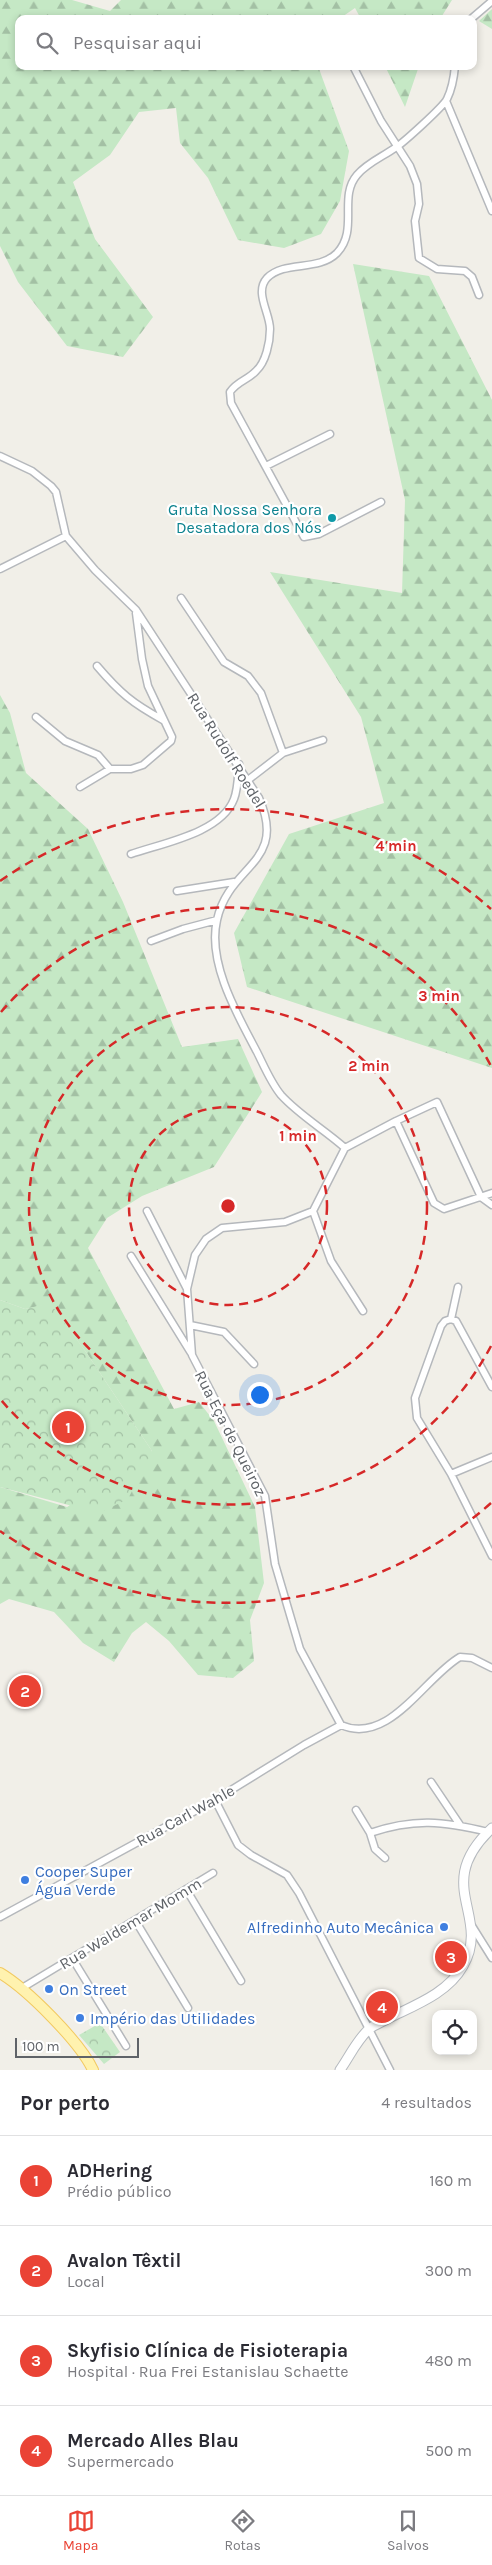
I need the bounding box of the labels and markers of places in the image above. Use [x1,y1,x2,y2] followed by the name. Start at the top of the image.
[168,500,322,537] place label: Gruta Nossa Senhora Desatadora dos Nós
[326,512,338,524] marker: Gruta Nossa Senhora Desatadora dos Nós
[219,1197,237,1215] centre of rings
[52,1408,84,1446] pin: 1
[9,1672,41,1710] pin: 2
[35,1862,132,1899] place label: Cooper Super Água Verde
[19,1874,31,1886] marker: Cooper Super Água Verde
[247,1918,434,1937] place label: Alfredinho Auto Mecânica
[438,1921,450,1933] marker: Alfredinho Auto Mecânica
[435,1938,467,1976] pin: 3
[59,1980,127,1999] place label: On Street
[43,1983,55,1995] marker: On Street
[366,1988,398,2026] pin: 4
[90,2009,255,2028] place label: Império das Utilidades
[74,2012,86,2024] marker: Império das Utilidades

